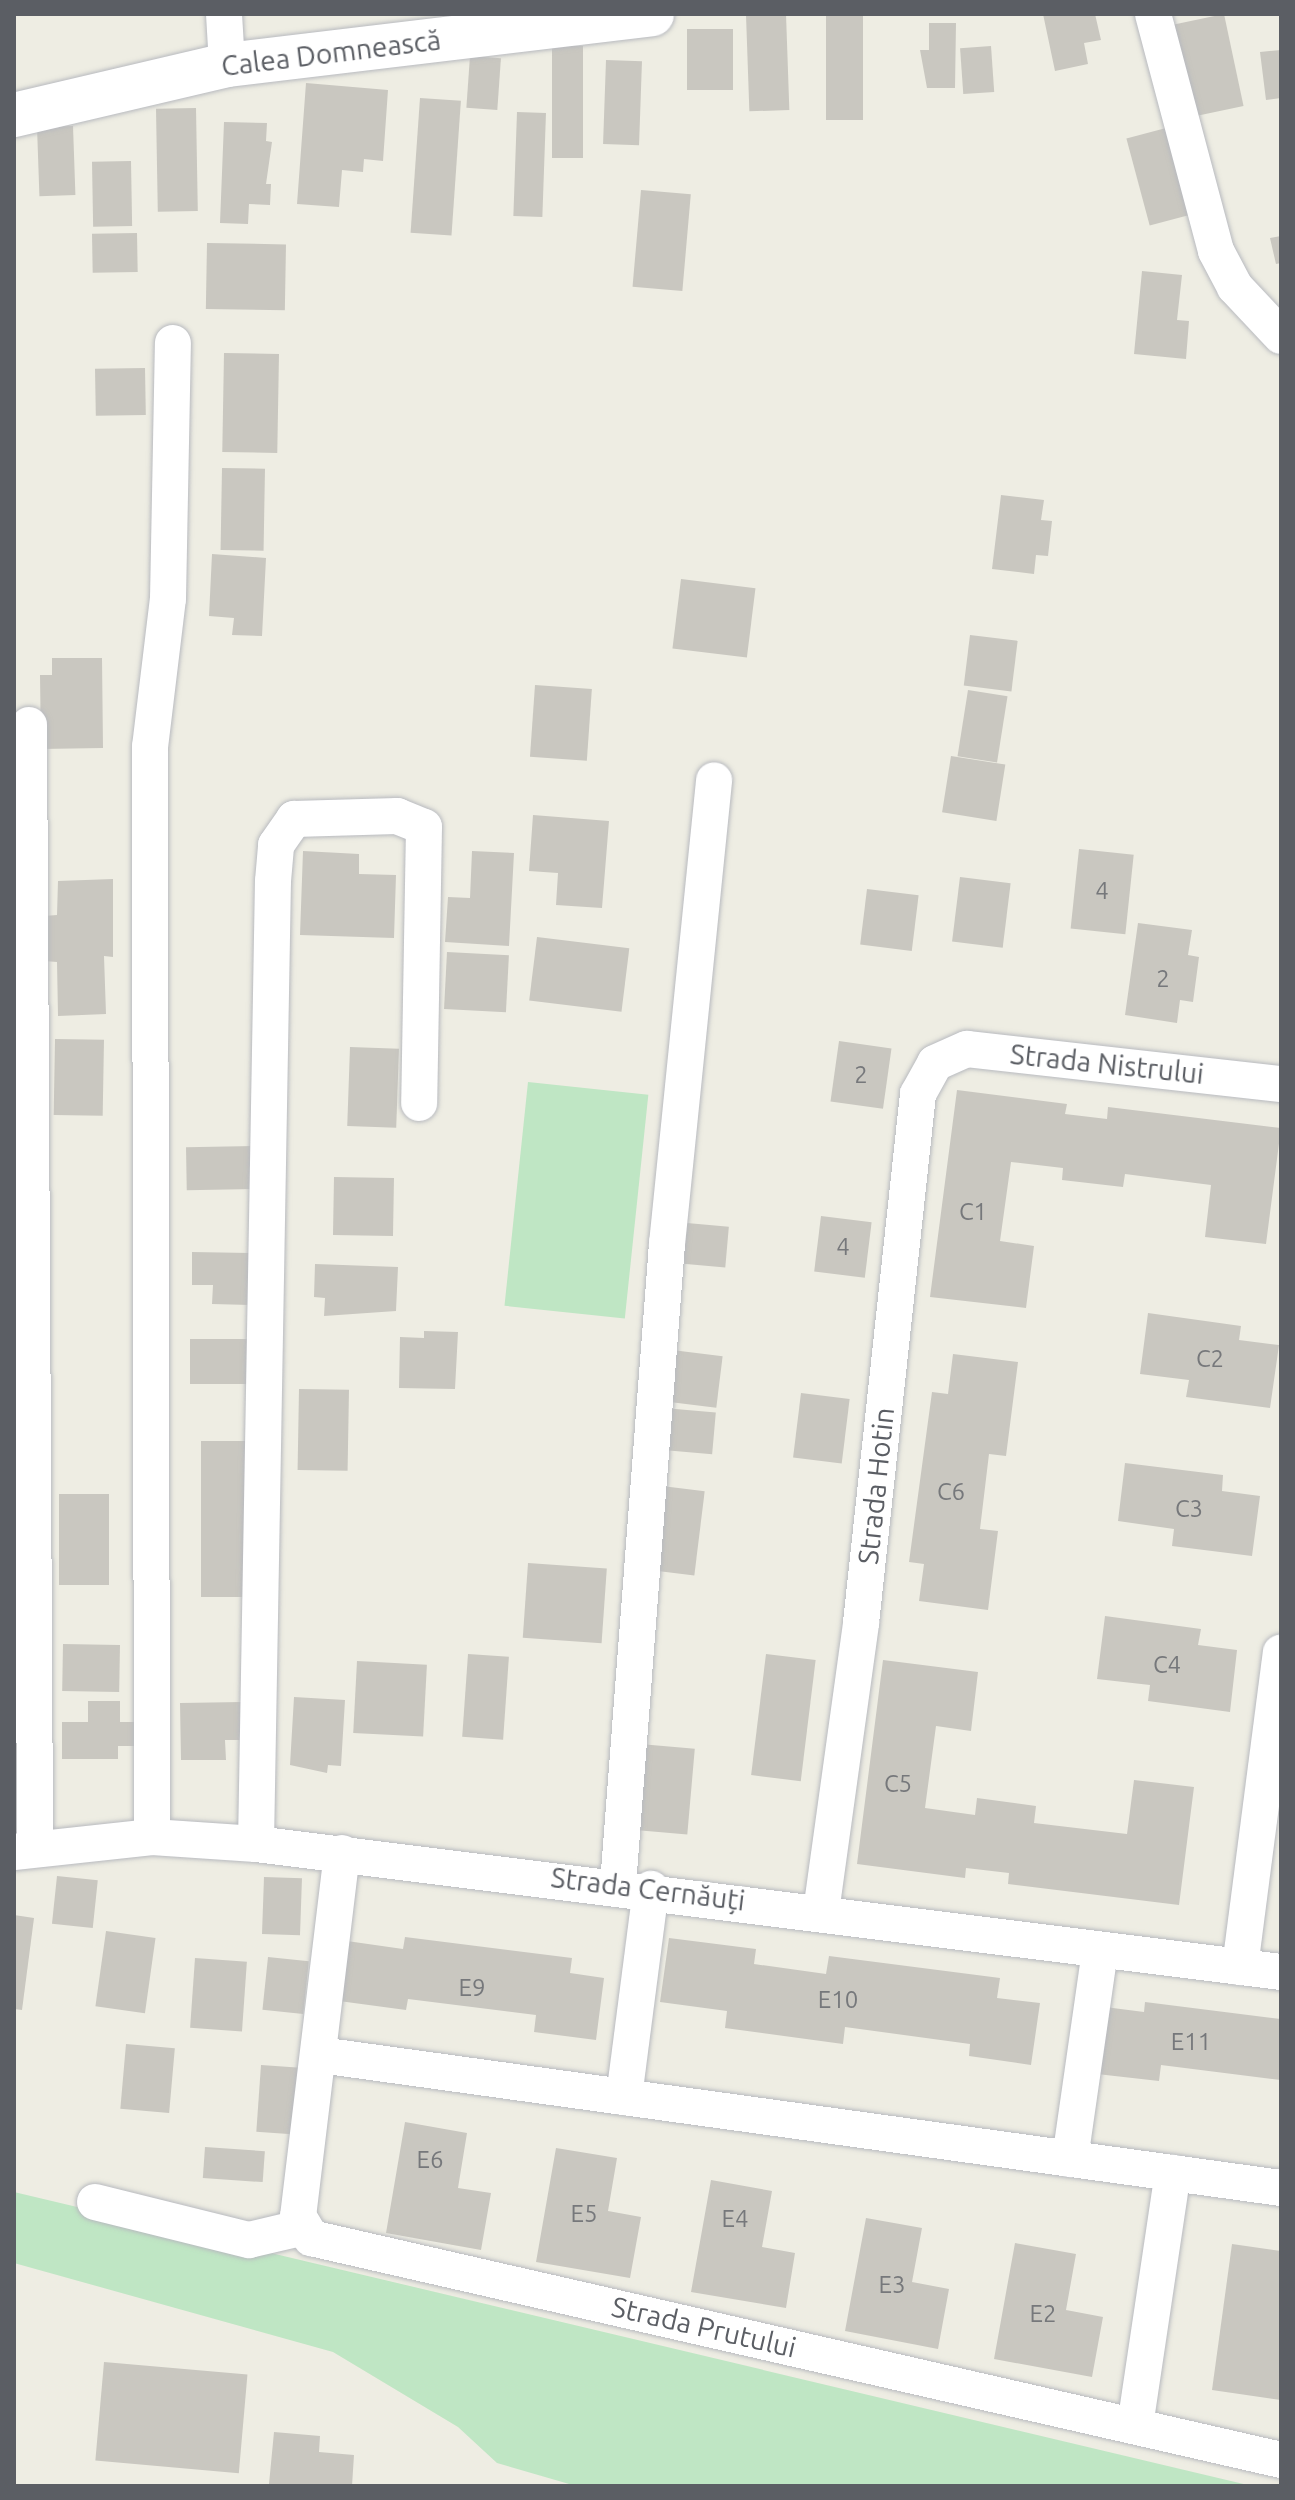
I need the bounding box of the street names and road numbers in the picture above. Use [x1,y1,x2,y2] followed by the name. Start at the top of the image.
[219,23,443,83] street label: Calea Domnească
[1009,1037,1205,1091] street label: Strada Nistrului
[851,1406,901,1566] street label: Strada Hotin
[549,1860,747,1918] street label: Strada Cernăuți
[608,2289,800,2365] street label: Strada Prutului

